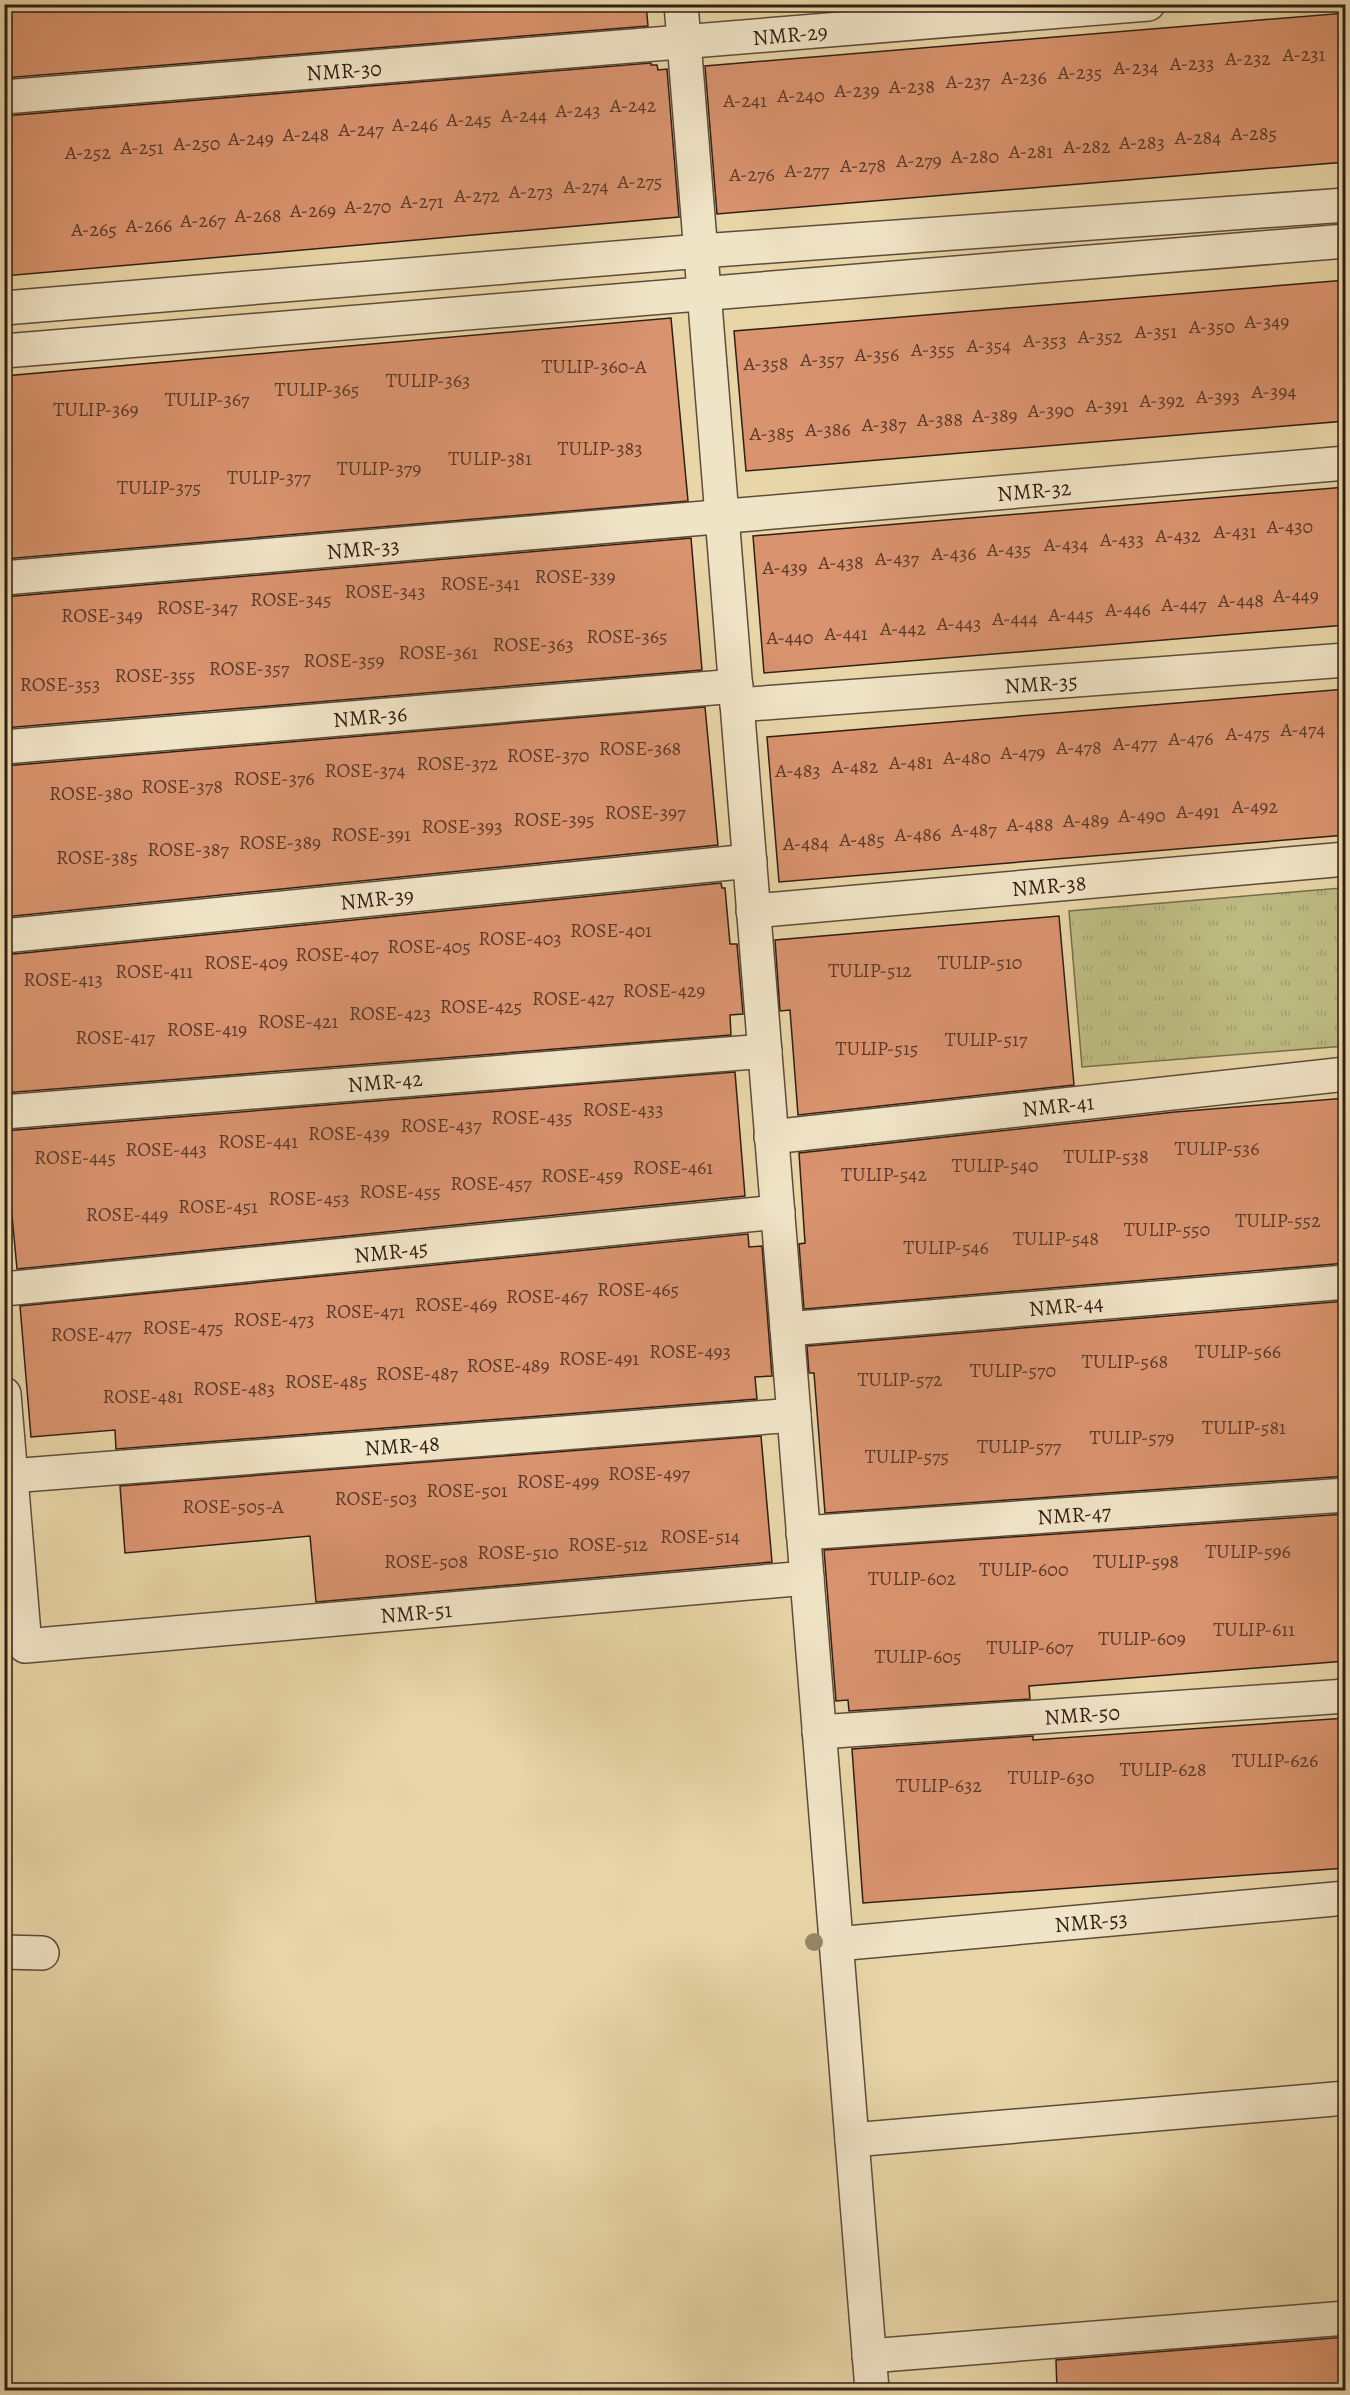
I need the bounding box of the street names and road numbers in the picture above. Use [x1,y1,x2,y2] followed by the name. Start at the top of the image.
[751,17,829,53] street label: NMR-29
[305,53,383,89] street label: NMR-30
[996,473,1072,509] street label: NMR-32
[325,531,401,567] street label: NMR-33
[1003,666,1079,702] street label: NMR-35
[332,699,408,735] street label: NMR-36
[1011,868,1088,904] street label: NMR-38
[339,880,415,918] street label: NMR-39
[346,1064,424,1100] street label: NMR-42
[1021,1087,1096,1125] street label: NMR-41
[353,1233,430,1271] street label: NMR-45
[1028,1288,1105,1324] street label: NMR-44
[363,1428,441,1464] street label: NMR-48
[1036,1497,1113,1533] street label: NMR-47
[379,1595,453,1631] street label: NMR-51
[1043,1697,1121,1733] street label: NMR-50
[1053,1904,1129,1940] street label: NMR-53

